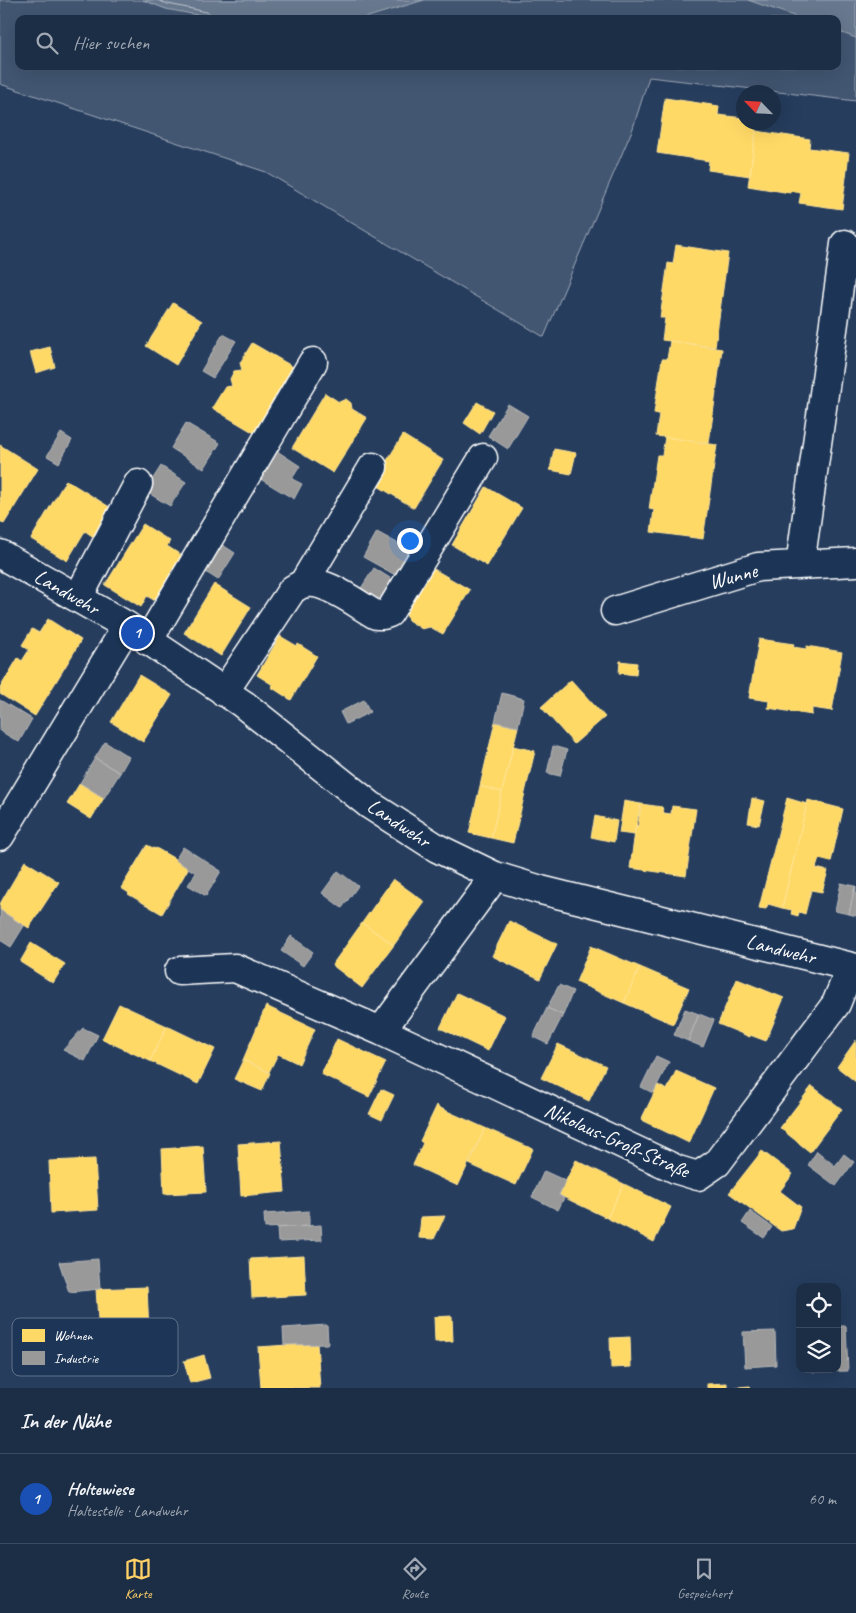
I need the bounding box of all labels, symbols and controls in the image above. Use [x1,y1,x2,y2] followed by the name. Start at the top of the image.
[15,15,841,70] search box
[33,29,61,57] icon: search
[73,31,149,55] text: Hier suchen
[736,85,781,130] north arrow
[397,528,423,554] your location
[706,557,761,595] street label: Wunne
[30,563,105,622] street label: Landwehr
[121,614,153,652] pin: 1
[362,792,437,854] street label: Landwehr
[744,928,820,971] street label: Landwehr
[541,1096,695,1184] street label: Nikolaus-Groß-Straße
[796,1283,841,1373] map controls
[796,1283,841,1328] button: locate
[12,1318,178,1376] legend
[54,1327,93,1344] text: Wohnen
[796,1328,841,1373] button: layers
[54,1350,100,1367] text: Industrie
[20,1408,110,1434] text: In der Nähe
[67,1477,134,1501] text: Holtewiese
[32,1489,40,1509] text: 1
[809,1489,836,1509] text: 60 m
[67,1501,187,1521] text: Haltestelle · Landwehr
[124,1555,152,1602] tab: Karte
[401,1555,429,1602] tab: Route
[677,1555,732,1602] tab: Gespeichert

